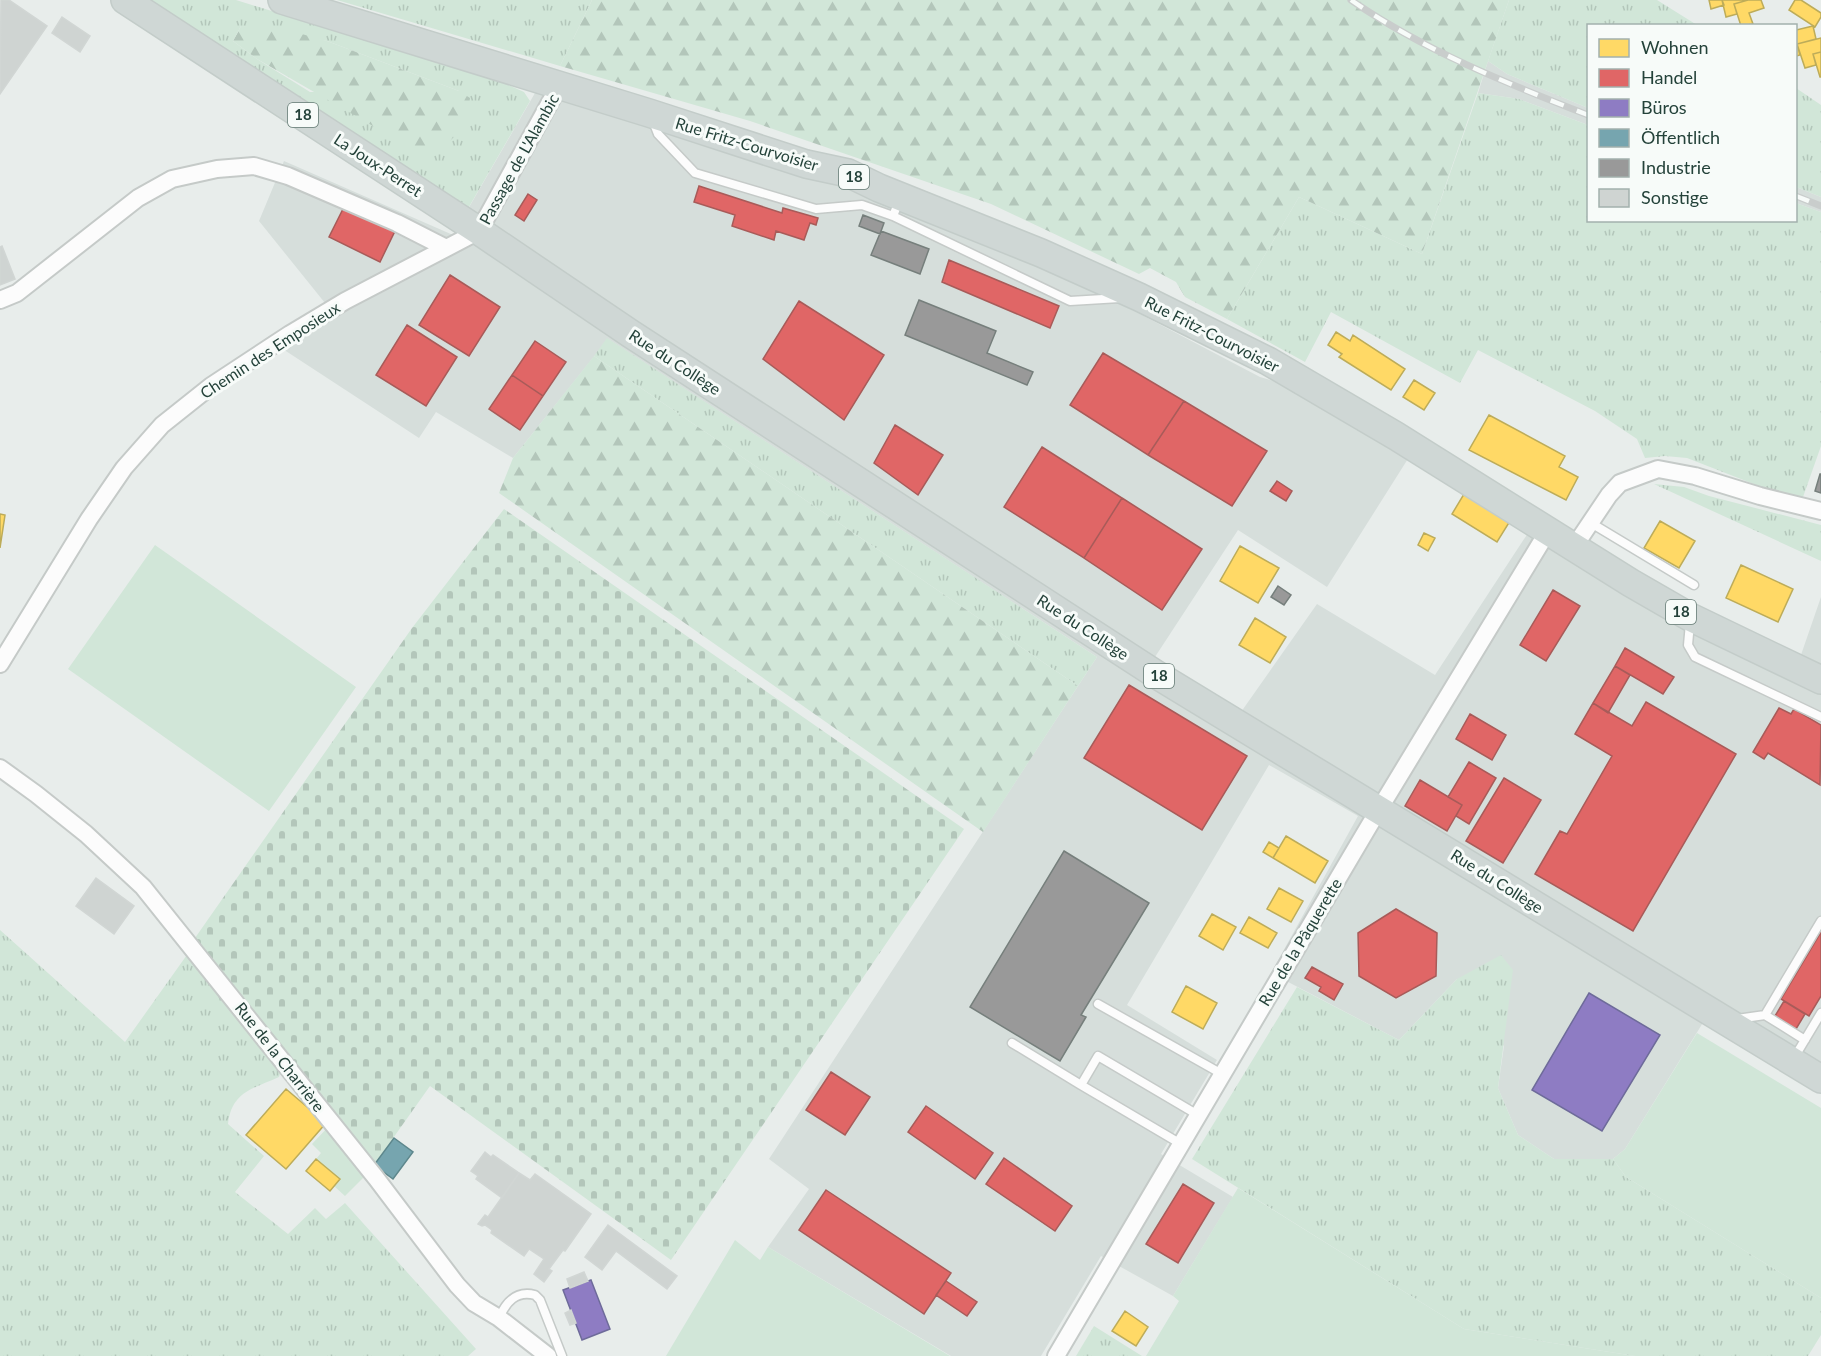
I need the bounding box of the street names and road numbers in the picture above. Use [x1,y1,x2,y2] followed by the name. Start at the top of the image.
[475,90,563,227] street label: Passage de L'Alambic
[288,103,318,127] road number: 18
[673,113,821,174] street label: Rue Fritz-Courvoisier
[331,129,426,200] street label: La Joux-Perret
[839,165,869,189] road number: 18
[1142,291,1283,376] street label: Rue Fritz-Courvoisier
[196,297,343,402] street label: Chemin des Emposieux
[626,325,725,398] street label: Rue du Collège
[1034,590,1133,663] street label: Rue du Collège
[1666,600,1696,624] road number: 18
[1144,664,1174,688] road number: 18
[1448,845,1547,917] street label: Rue du Collège
[1254,875,1345,1009] street label: Rue de la Pâquerette
[232,998,329,1115] street label: Rue de la Charrière

